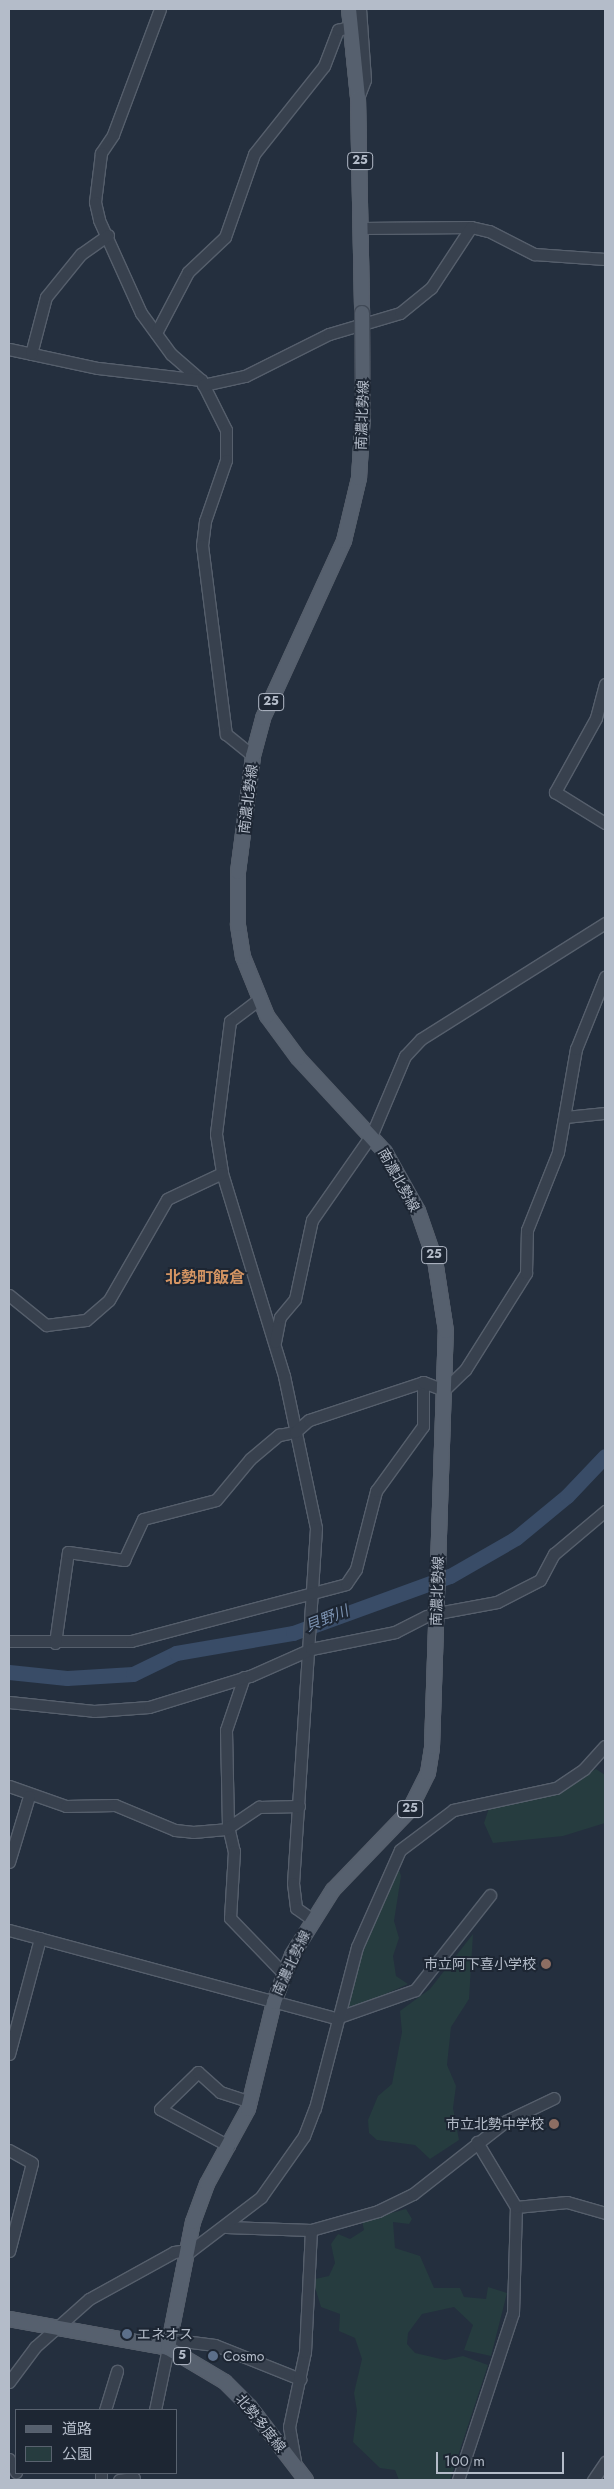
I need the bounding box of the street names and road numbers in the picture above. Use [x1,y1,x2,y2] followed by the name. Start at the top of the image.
[346,152,374,170] road number: 25
[352,380,372,450] street label: 南濃北勢線
[257,692,285,712] road number: 25
[235,763,261,835] street label: 南濃北勢線
[375,1145,423,1215] street label: 南濃北勢線
[420,1246,448,1264] road number: 25
[427,1556,447,1626] street label: 南濃北勢線
[396,1800,424,1818] road number: 25
[269,1928,313,1998] street label: 南濃北勢線
[172,2346,192,2366] road number: 5
[232,2391,290,2455] street label: 北勢多度線

